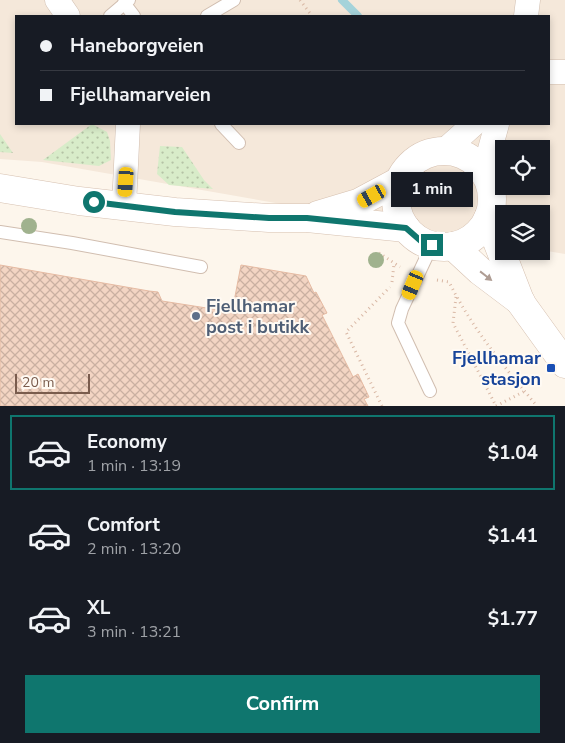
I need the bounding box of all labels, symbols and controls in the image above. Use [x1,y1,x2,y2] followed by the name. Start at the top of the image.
[70,33,204,59] text: Haneborgveien
[70,82,211,108] text: Fjellhamarveien
[495,140,550,260] map controls
[495,140,550,195] button: locate
[117,167,134,197] car
[391,172,473,208] callout: 1 min
[411,178,453,200] text: 1 min
[355,182,388,210] car
[83,191,105,213] route start
[495,205,550,260] button: layers
[421,234,443,256] route end
[400,268,425,302] car
[479,270,492,281] one-way arrow
[206,294,309,339] place label: Fjellhamar post i butikk
[190,310,202,322] marker: Fjellhamar post i butikk
[452,346,541,391] place label: Fjellhamar stasjon
[545,362,557,374] marker: Fjellhamar stasjon
[15,370,90,394] scale bar
[22,373,54,392] text: 20 m
[87,429,167,455] text: Economy
[27,430,72,475] icon: car
[488,440,538,466] text: $1.04
[87,455,181,477] text: 1 min · 13:19
[87,512,160,538] text: Comfort
[27,513,72,558] icon: car
[488,523,538,549] text: $1.41
[87,538,181,560] text: 2 min · 13:20
[87,595,110,621] text: XL
[27,596,72,641] icon: car
[488,606,538,632] text: $1.77
[87,621,181,643] text: 3 min · 13:21
[25,675,540,733] button: Confirm

